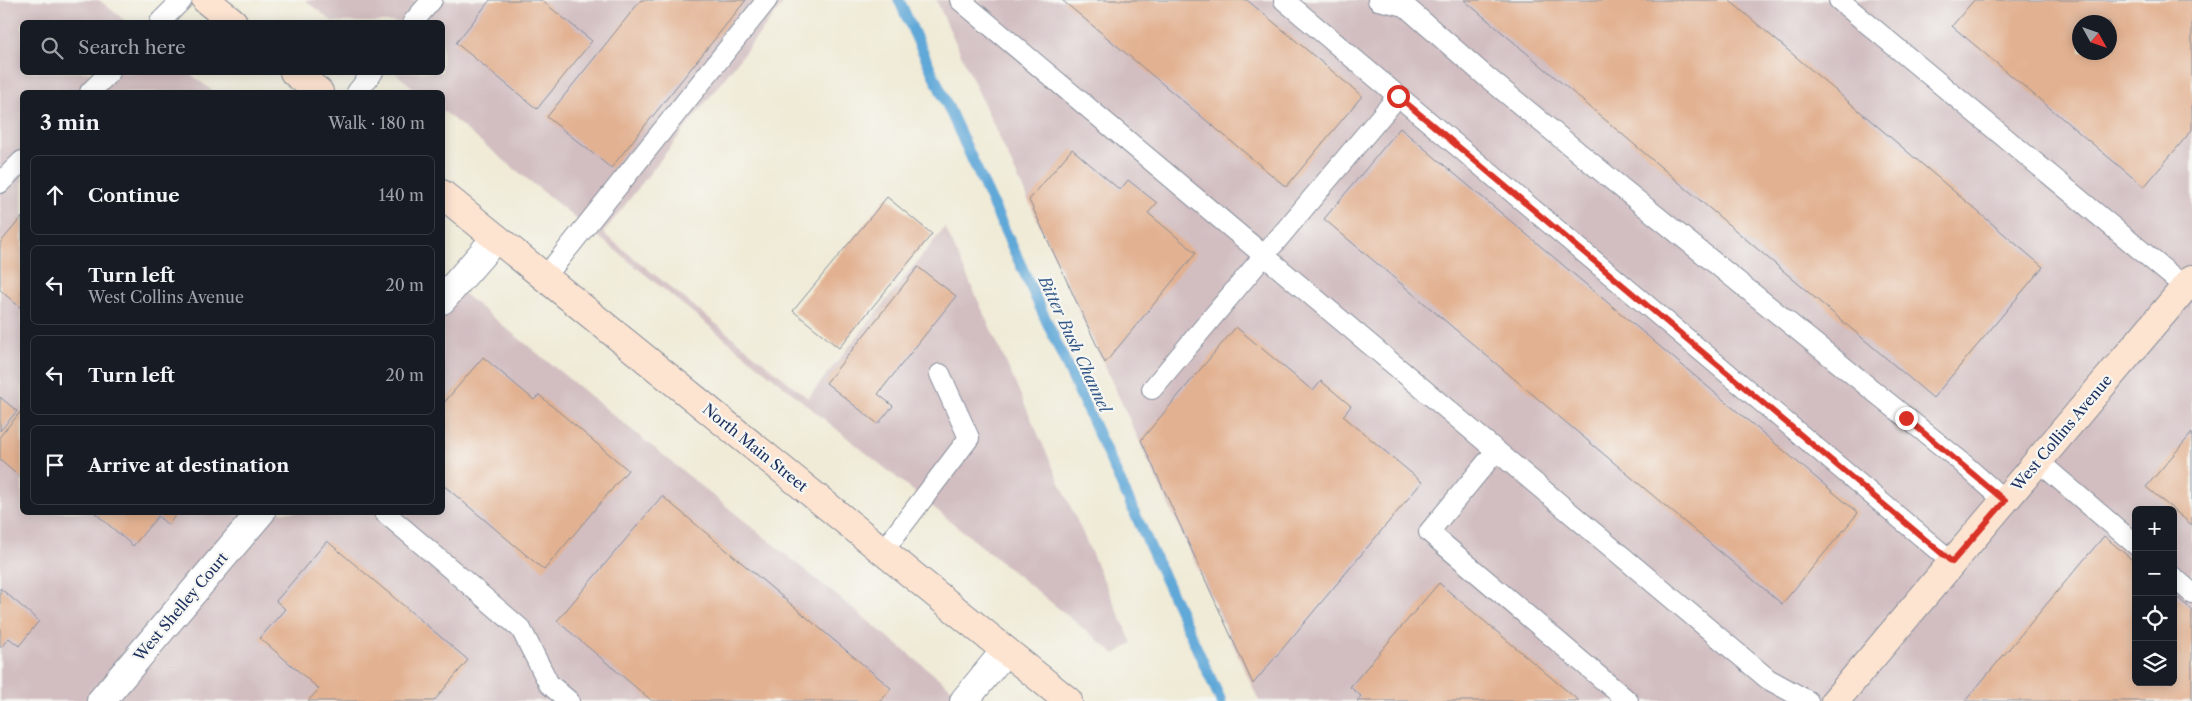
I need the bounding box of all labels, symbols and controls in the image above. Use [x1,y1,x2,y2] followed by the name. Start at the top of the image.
[2072,15,2117,60] north arrow
[20,20,445,75] search box
[38,34,66,62] icon: search
[78,36,186,59] text: Search here
[1387,85,1410,108] route start
[40,110,100,135] text: 3 min
[328,113,425,133] text: Walk · 180 m
[41,181,69,209] icon: ahead
[88,184,180,207] text: Continue
[379,185,424,205] text: 140 m
[88,264,175,287] text: Turn left
[41,271,69,299] icon: left
[1034,271,1116,417] water label: Bitter Bush Channel
[385,275,424,295] text: 20 m
[88,287,244,307] text: West Collins Avenue
[41,361,69,389] icon: left
[88,364,175,387] text: Turn left
[385,365,424,385] text: 20 m
[2007,371,2116,496] street label: West Collins Avenue
[699,399,812,496] street label: North Main Street
[1895,407,1918,430] route end
[41,451,69,479] icon: arrive
[88,454,289,477] text: Arrive at destination
[2132,506,2177,686] map controls
[2132,506,2177,551] button: +
[129,548,232,666] street label: West Shelley Court
[2132,551,2177,596] button: −
[2132,596,2177,641] button: locate
[2132,641,2177,686] button: layers

